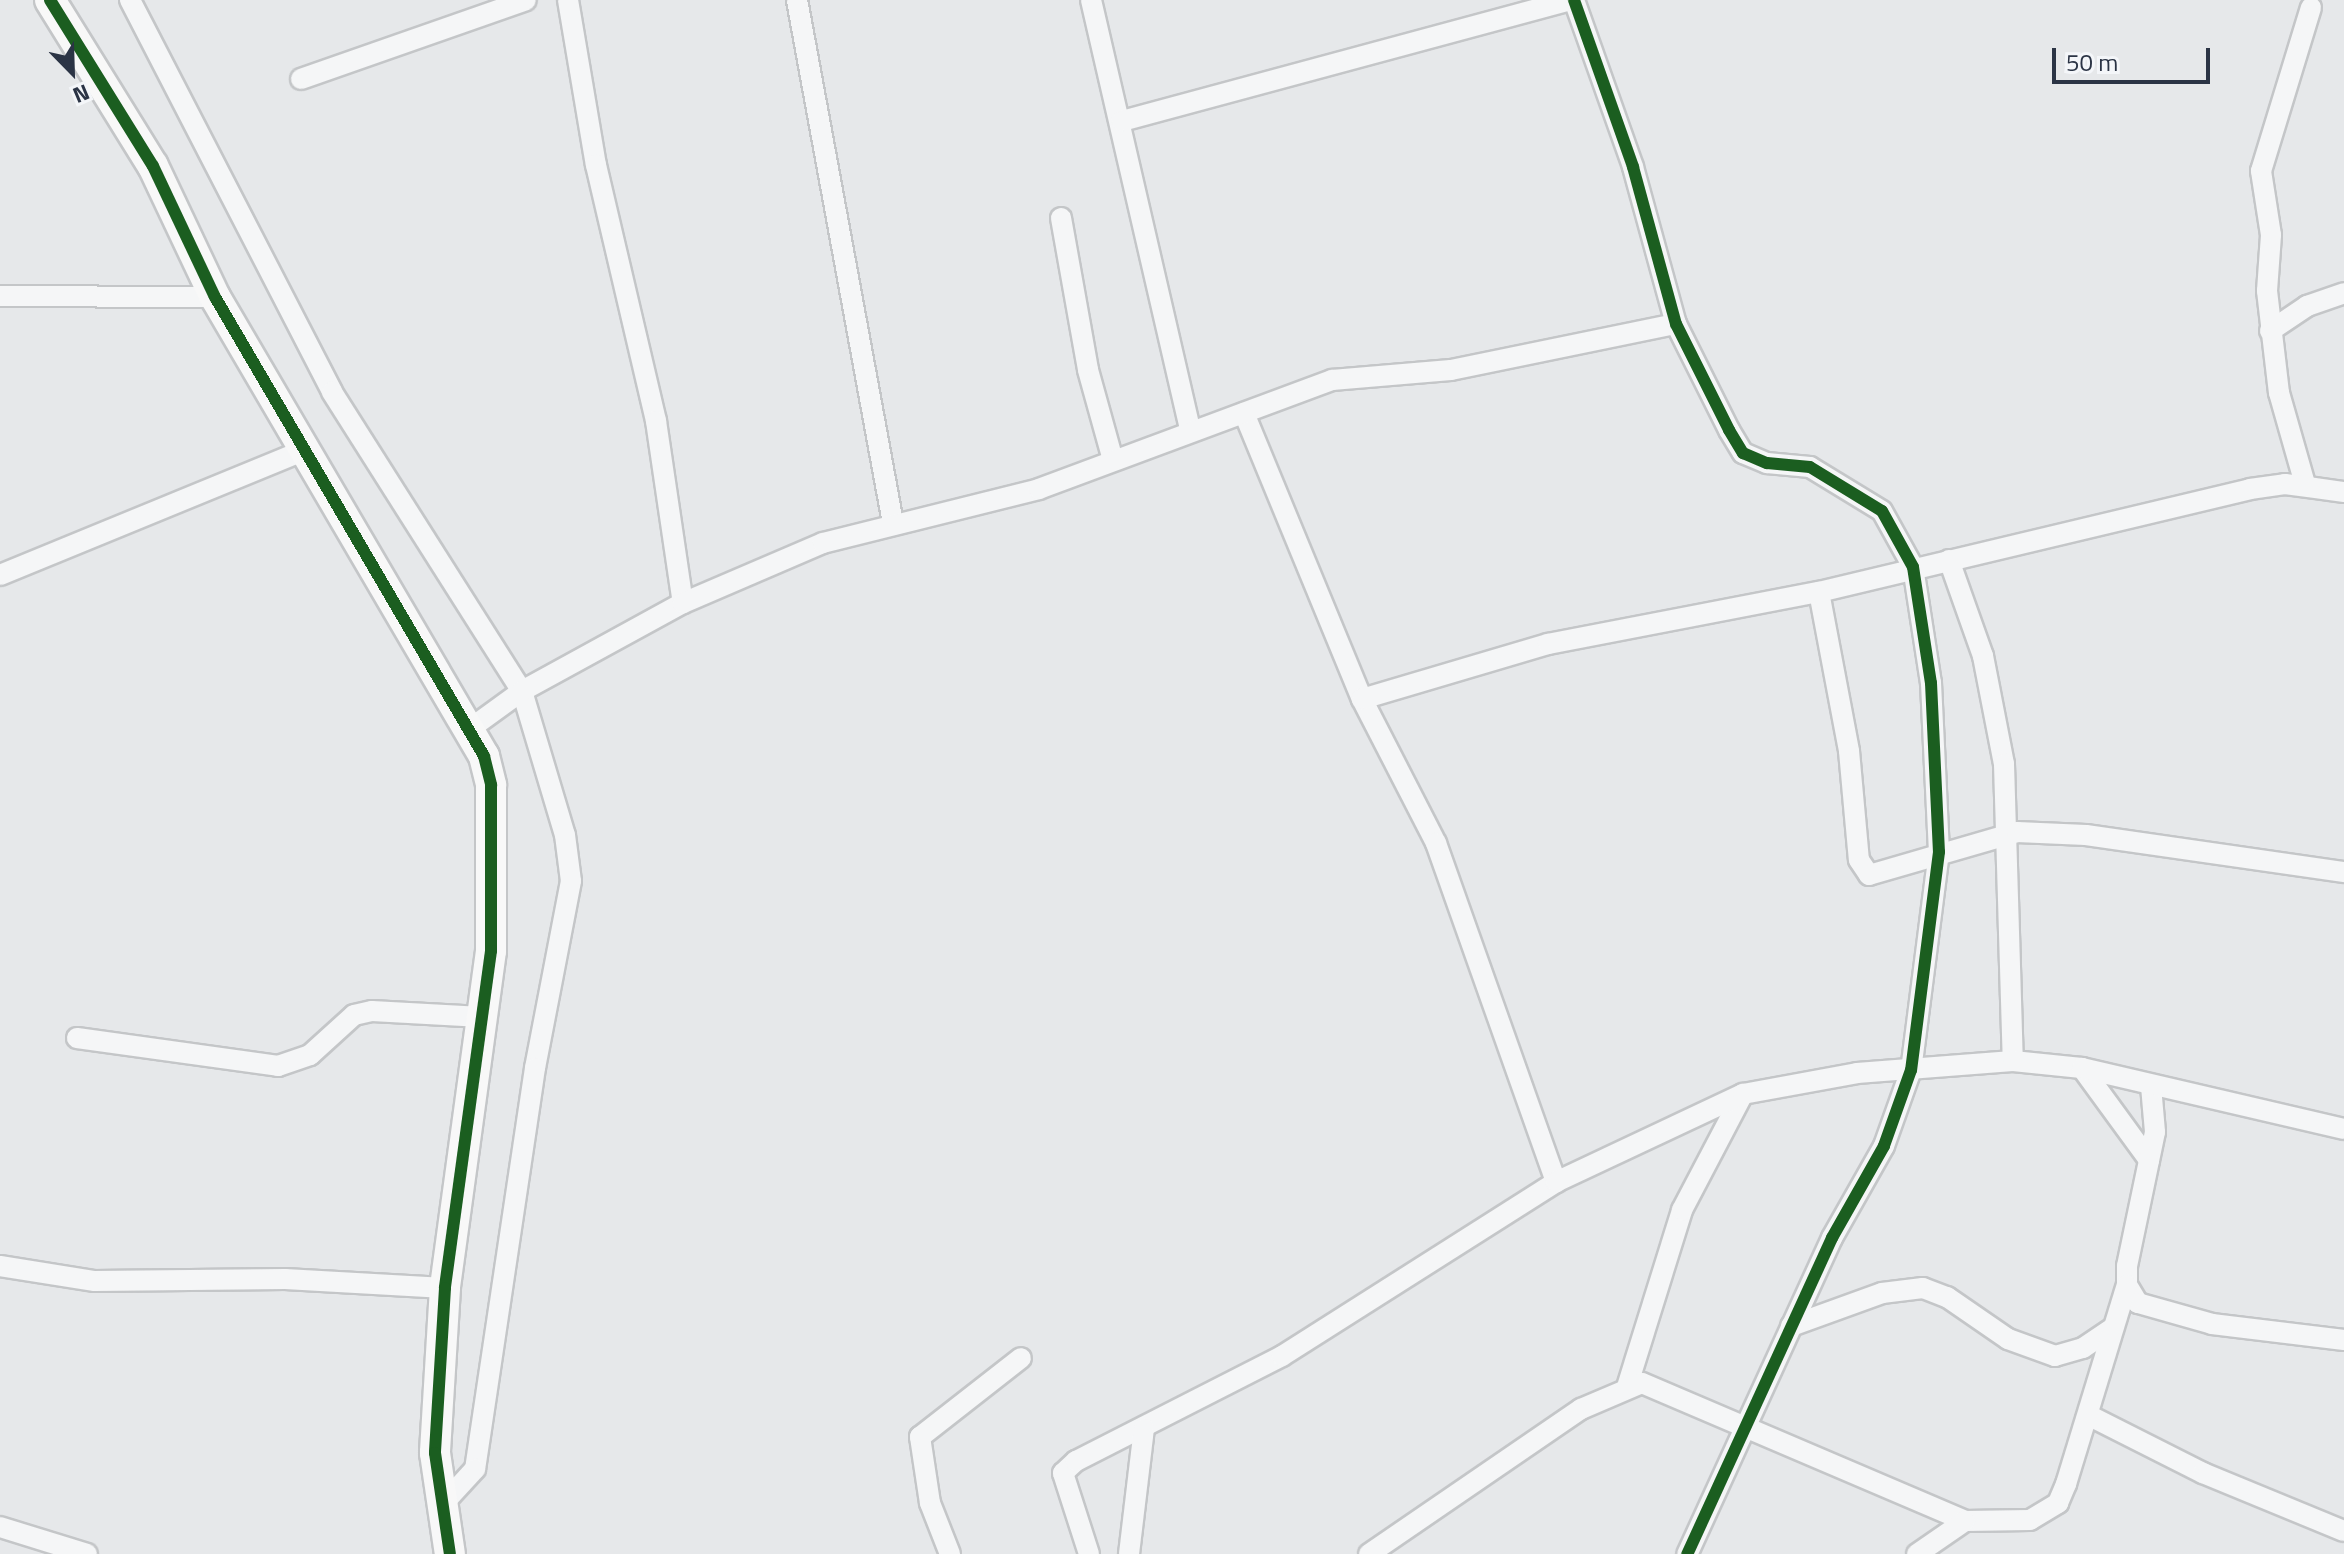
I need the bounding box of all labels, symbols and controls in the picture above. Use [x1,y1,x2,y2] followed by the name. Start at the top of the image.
[32,32,112,112] north arrow
[2056,32,2214,82] scale bar
[2066,44,2118,80] text: 50 m
[68,75,95,113] text: N

